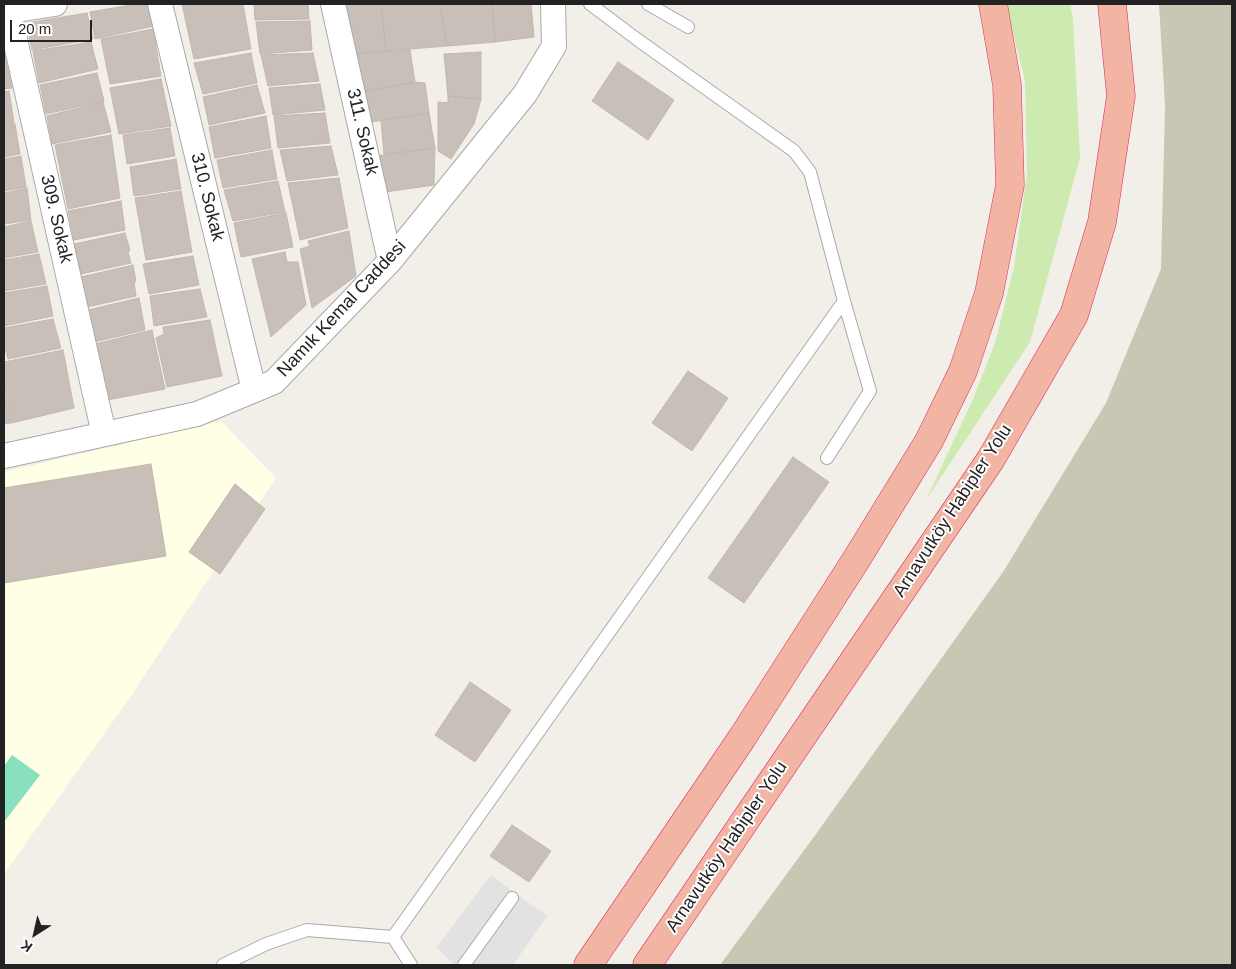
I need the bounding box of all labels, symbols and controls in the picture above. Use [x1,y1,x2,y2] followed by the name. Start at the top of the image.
[12,10,95,42] scale bar
[18,20,51,37] text: 20 m
[341,86,383,178] street label: 311. Sokak
[186,151,228,243] street label: 310. Sokak
[35,173,77,265] street label: 309. Sokak
[273,236,411,382] street label: Namık Kemal Caddesi
[889,421,1017,601] street label: Arnavutköy Habipler Yolu
[662,757,792,937] street label: Arnavutköy Habipler Yolu
[10,909,60,959] north arrow
[18,937,35,956] text: K

